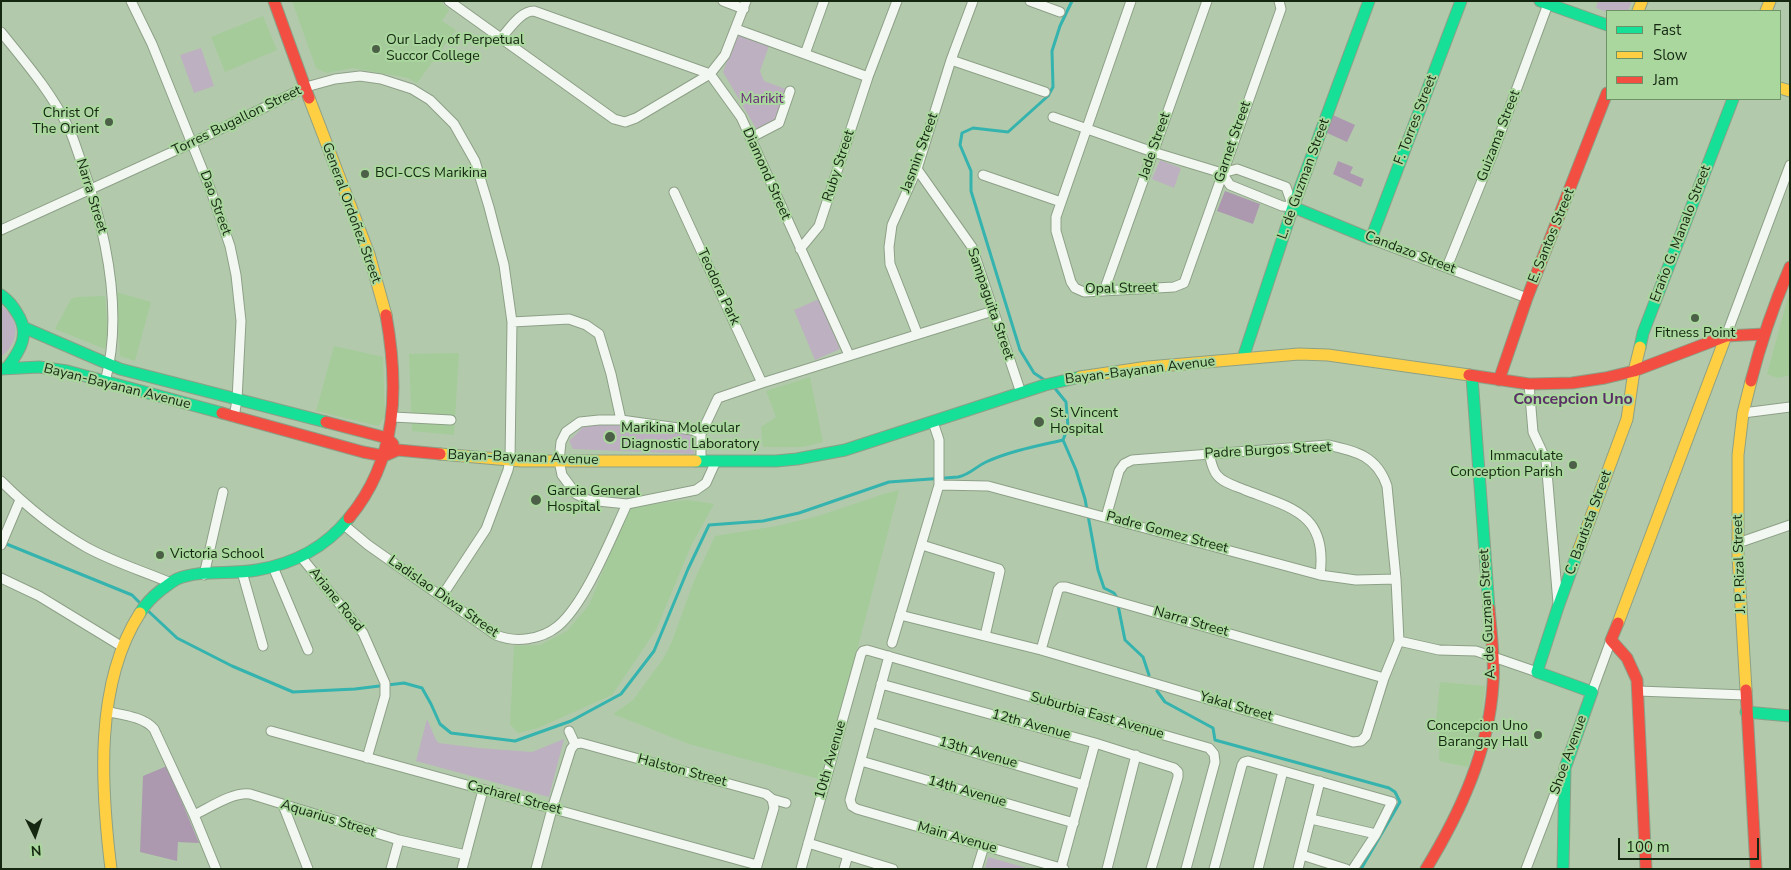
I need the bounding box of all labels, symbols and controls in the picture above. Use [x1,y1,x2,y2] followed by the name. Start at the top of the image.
[1606,10,1781,100] legend
[1653,20,1681,40] text: Fast
[386,33,524,65] place label: Our Lady of Perpetual Succor College
[370,43,382,55] marker: Our Lady of Perpetual Succor College
[1653,45,1687,65] text: Slow
[1653,70,1679,90] text: Jam
[1391,73,1441,167] street label: F. Torres Street
[170,82,304,160] street label: Torres Bugallon Street
[1474,88,1524,184] street label: Guizama Street
[741,92,783,108] park label: Marikit
[1211,99,1255,185] street label: Garnet Street
[32,106,99,138] place label: Christ Of The Orient
[1136,110,1174,182] street label: Jade Street
[898,111,942,195] street label: Jasmin Street
[103,116,115,128] marker: Christ Of The Orient
[1274,116,1334,242] street label: L. de Guzman Street
[738,125,794,223] street label: Diamond Street
[820,128,858,204] street label: Ruby Street
[318,140,384,286] street label: General Ordoñez Street
[72,157,110,235] street label: Narra Street
[1647,163,1715,305] street label: Eraño G. Manalo Street
[375,166,487,182] place label: BCI-CCS Marikina
[196,168,234,238] street label: Dao Street
[359,168,371,180] marker: BCI-CCS Marikina
[1525,186,1579,286] street label: E. Santos Street
[1362,228,1458,278] street label: Candazo Street
[693,246,743,328] street label: Teodora Park
[963,246,1017,362] street label: Sampaguita Street
[1085,280,1157,298] street label: Opal Street
[1689,312,1701,324] marker: Fitness Point
[1655,326,1735,342] place label: Fitness Point
[1064,353,1216,389] street label: Bayan-Bayanan Avenue
[42,361,192,413] street label: Bayan-Bayanan Avenue
[1513,390,1633,410] district label: Concepcion Uno
[1050,406,1118,438] place label: St. Vincent Hospital
[1032,415,1046,429] marker: St. Vincent Hospital
[621,421,759,454] place label: Marikina Molecular Diagnostic Laboratory
[603,430,617,444] marker: Marikina Molecular Diagnostic Laboratory
[1204,439,1332,463] street label: Padre Burgos Street
[447,447,599,469] street label: Bayan-Bayanan Avenue
[1450,449,1563,482] place label: Immaculate Conception Parish
[1567,459,1579,471] marker: Immaculate Conception Parish
[1562,468,1616,578] street label: C. Bautista Street
[547,484,640,516] place label: Garcia General Hospital
[529,493,543,507] marker: Garcia General Hospital
[1104,509,1230,557] street label: Padre Gomez Street
[1730,515,1750,613] street label: J. P. Rizal Street
[170,547,264,563] place label: Victoria School
[154,549,166,561] marker: Victoria School
[1476,549,1500,679] street label: A. de Guzman Street
[385,553,501,641] street label: Ladislao Diwa Street
[305,565,367,635] street label: Ariane Road
[1152,603,1230,641] street label: Narra Street
[1028,689,1166,743] street label: Suburbia East Avenue
[1198,689,1274,725] street label: Yakal Street
[990,706,1072,744] street label: 12th Avenue
[1547,713,1591,797] street label: Shoe Avenue
[812,719,850,801] street label: 10th Avenue
[1426,719,1528,752] place label: Concepcion Uno Barangay Hall
[1532,729,1544,741] marker: Concepcion Uno Barangay Hall
[937,734,1019,772] street label: 13th Avenue
[636,751,728,791] street label: Halston Street
[926,773,1008,811] street label: 14th Avenue
[465,777,563,819] street label: Cacharel Street
[279,797,377,841] street label: Aquarius Street
[10,810,60,860] north arrow
[915,819,999,857] street label: Main Avenue
[1621,828,1762,860] scale bar
[1626,837,1670,857] text: 100 m
[30,841,42,860] text: N

